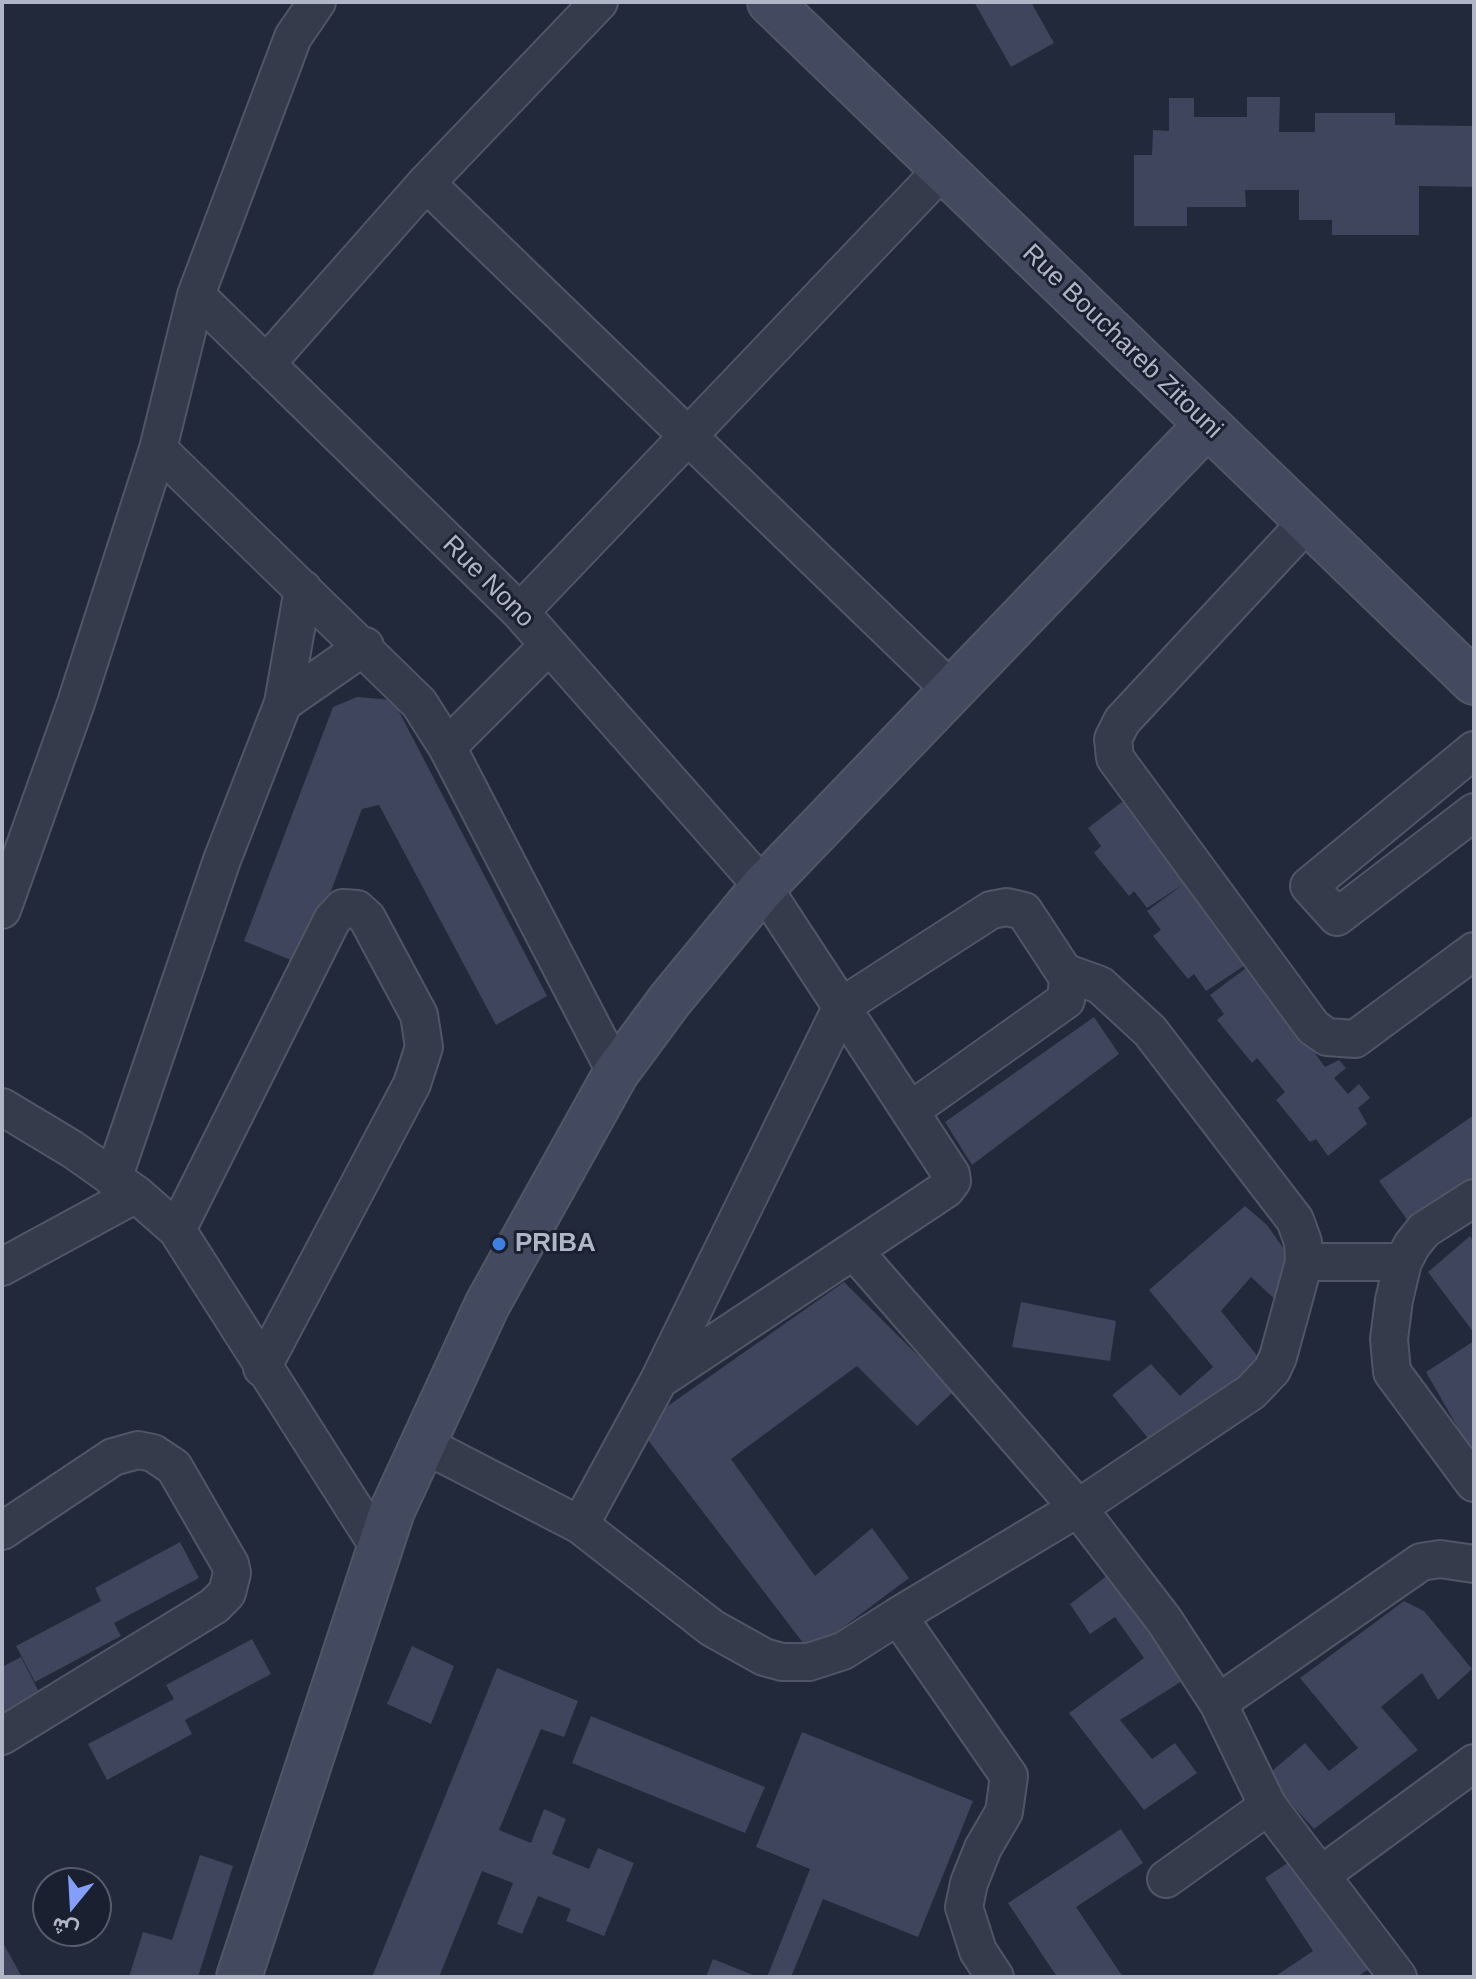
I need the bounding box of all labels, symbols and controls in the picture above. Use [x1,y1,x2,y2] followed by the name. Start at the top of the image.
[1016,238,1228,446] street label: Rue Bouchareb Zitouni
[436,530,540,634] street label: Rue Nono
[515,1228,596,1260] place label: PRIBA
[490,1235,508,1253] marker: PRIBA
[32,1867,112,1947] north arrow
[49,1912,81,1944] text: ش

